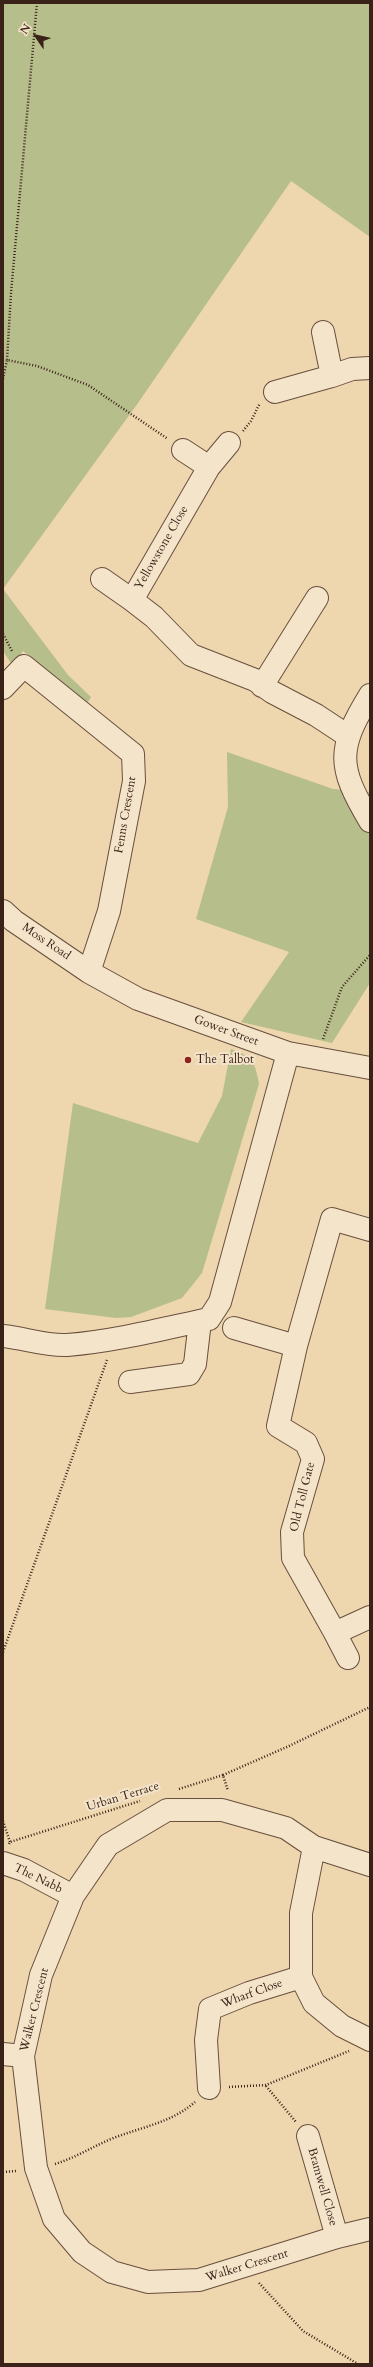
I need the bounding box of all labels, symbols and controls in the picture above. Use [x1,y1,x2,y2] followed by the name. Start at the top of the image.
[16,16,56,56] north arrow
[17,21,35,37] text: N
[132,503,192,593] street label: Yellowstone Close
[112,775,140,855] street label: Fenns Crescent
[19,921,73,963] street label: Moss Road
[192,1013,260,1049] street label: Gower Street
[196,1053,254,1067] place label: The Talbot
[183,1055,193,1065] marker: The Talbot
[287,1461,319,1533] street label: Old Toll Gate
[85,1779,161,1815] street label: Urban Terrace
[11,1861,65,1897] street label: The Nabb
[18,1967,52,2053] street label: Walker Crescent
[219,1976,285,2012] street label: Wharf Close
[304,2146,340,2228] street label: Bramwell Close
[204,2247,290,2285] street label: Walker Crescent

